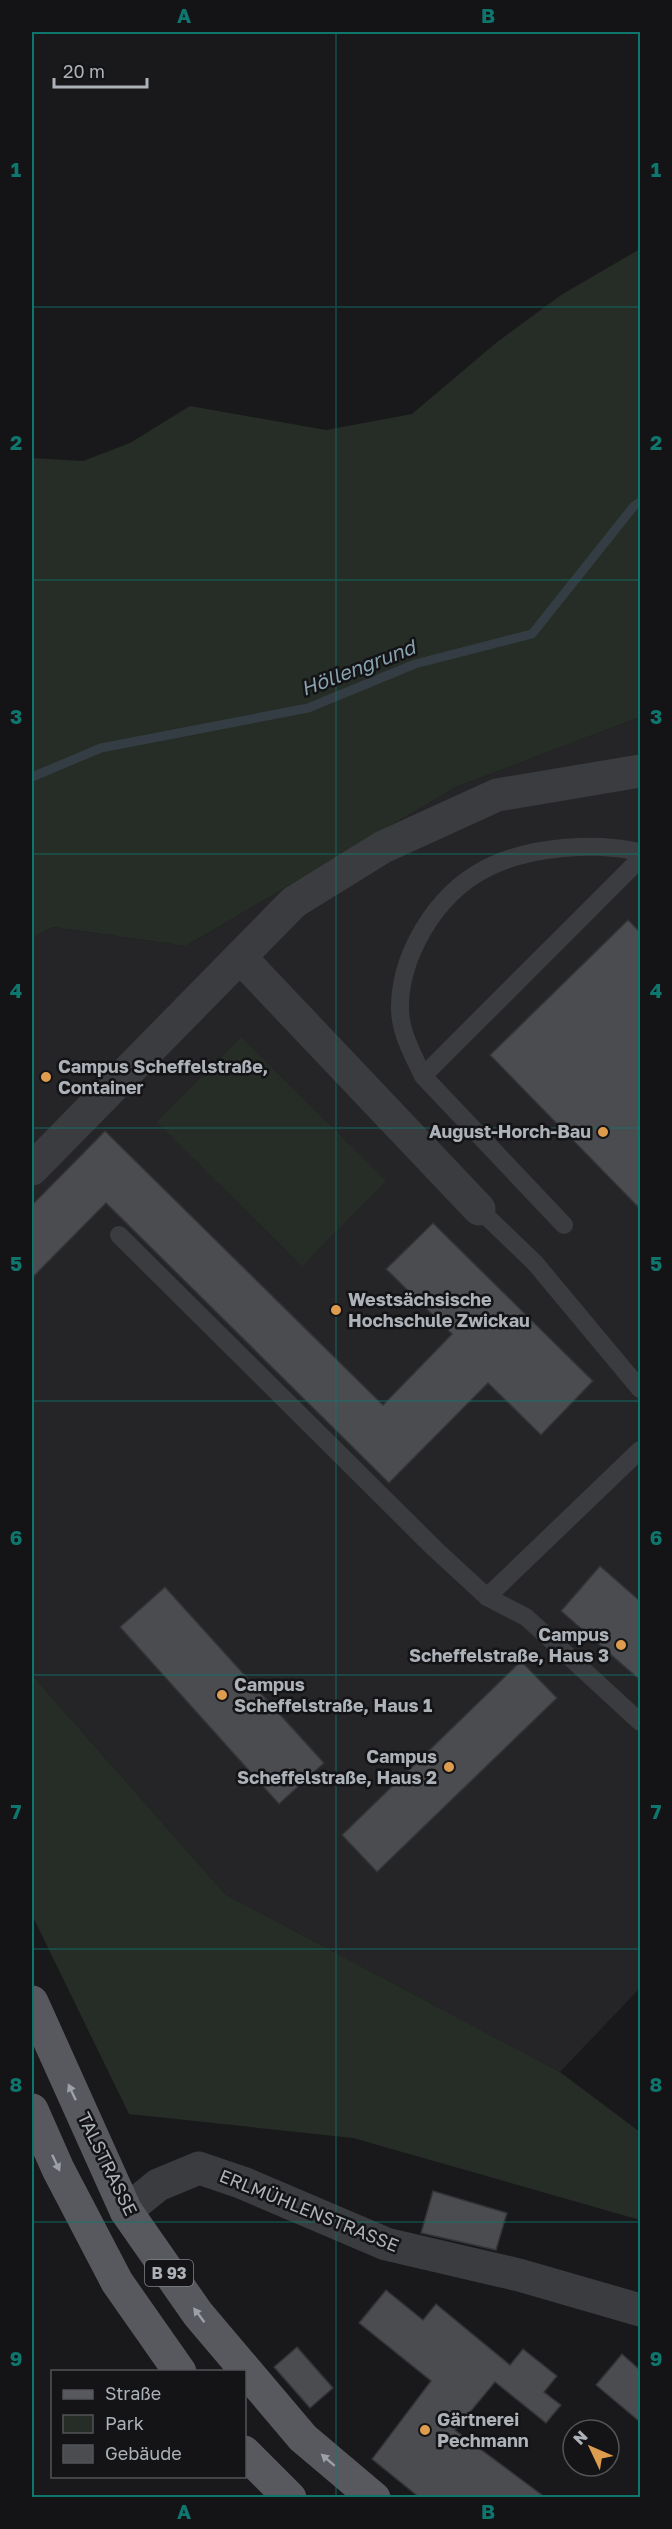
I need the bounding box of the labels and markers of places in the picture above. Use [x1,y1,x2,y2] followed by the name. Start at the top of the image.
[58,1055,268,1098] place label: Campus Scheffelstraße, Container
[39,1070,53,1084] marker: Campus Scheffelstraße, Container
[429,1120,591,1142] place label: August-Horch-Bau
[596,1125,610,1139] marker: August-Horch-Bau
[348,1288,530,1331] place label: Westsächsische Hochschule Zwickau
[329,1303,343,1317] marker: Westsächsische Hochschule Zwickau
[409,1623,609,1666] place label: Campus Scheffelstraße, Haus 3
[614,1638,628,1652] marker: Campus Scheffelstraße, Haus 3
[234,1673,432,1716] place label: Campus Scheffelstraße, Haus 1
[215,1688,229,1702] marker: Campus Scheffelstraße, Haus 1
[237,1745,437,1788] place label: Campus Scheffelstraße, Haus 2
[442,1760,456,1774] marker: Campus Scheffelstraße, Haus 2
[437,2408,529,2451] place label: Gärtnerei Pechmann
[418,2423,432,2437] marker: Gärtnerei Pechmann

